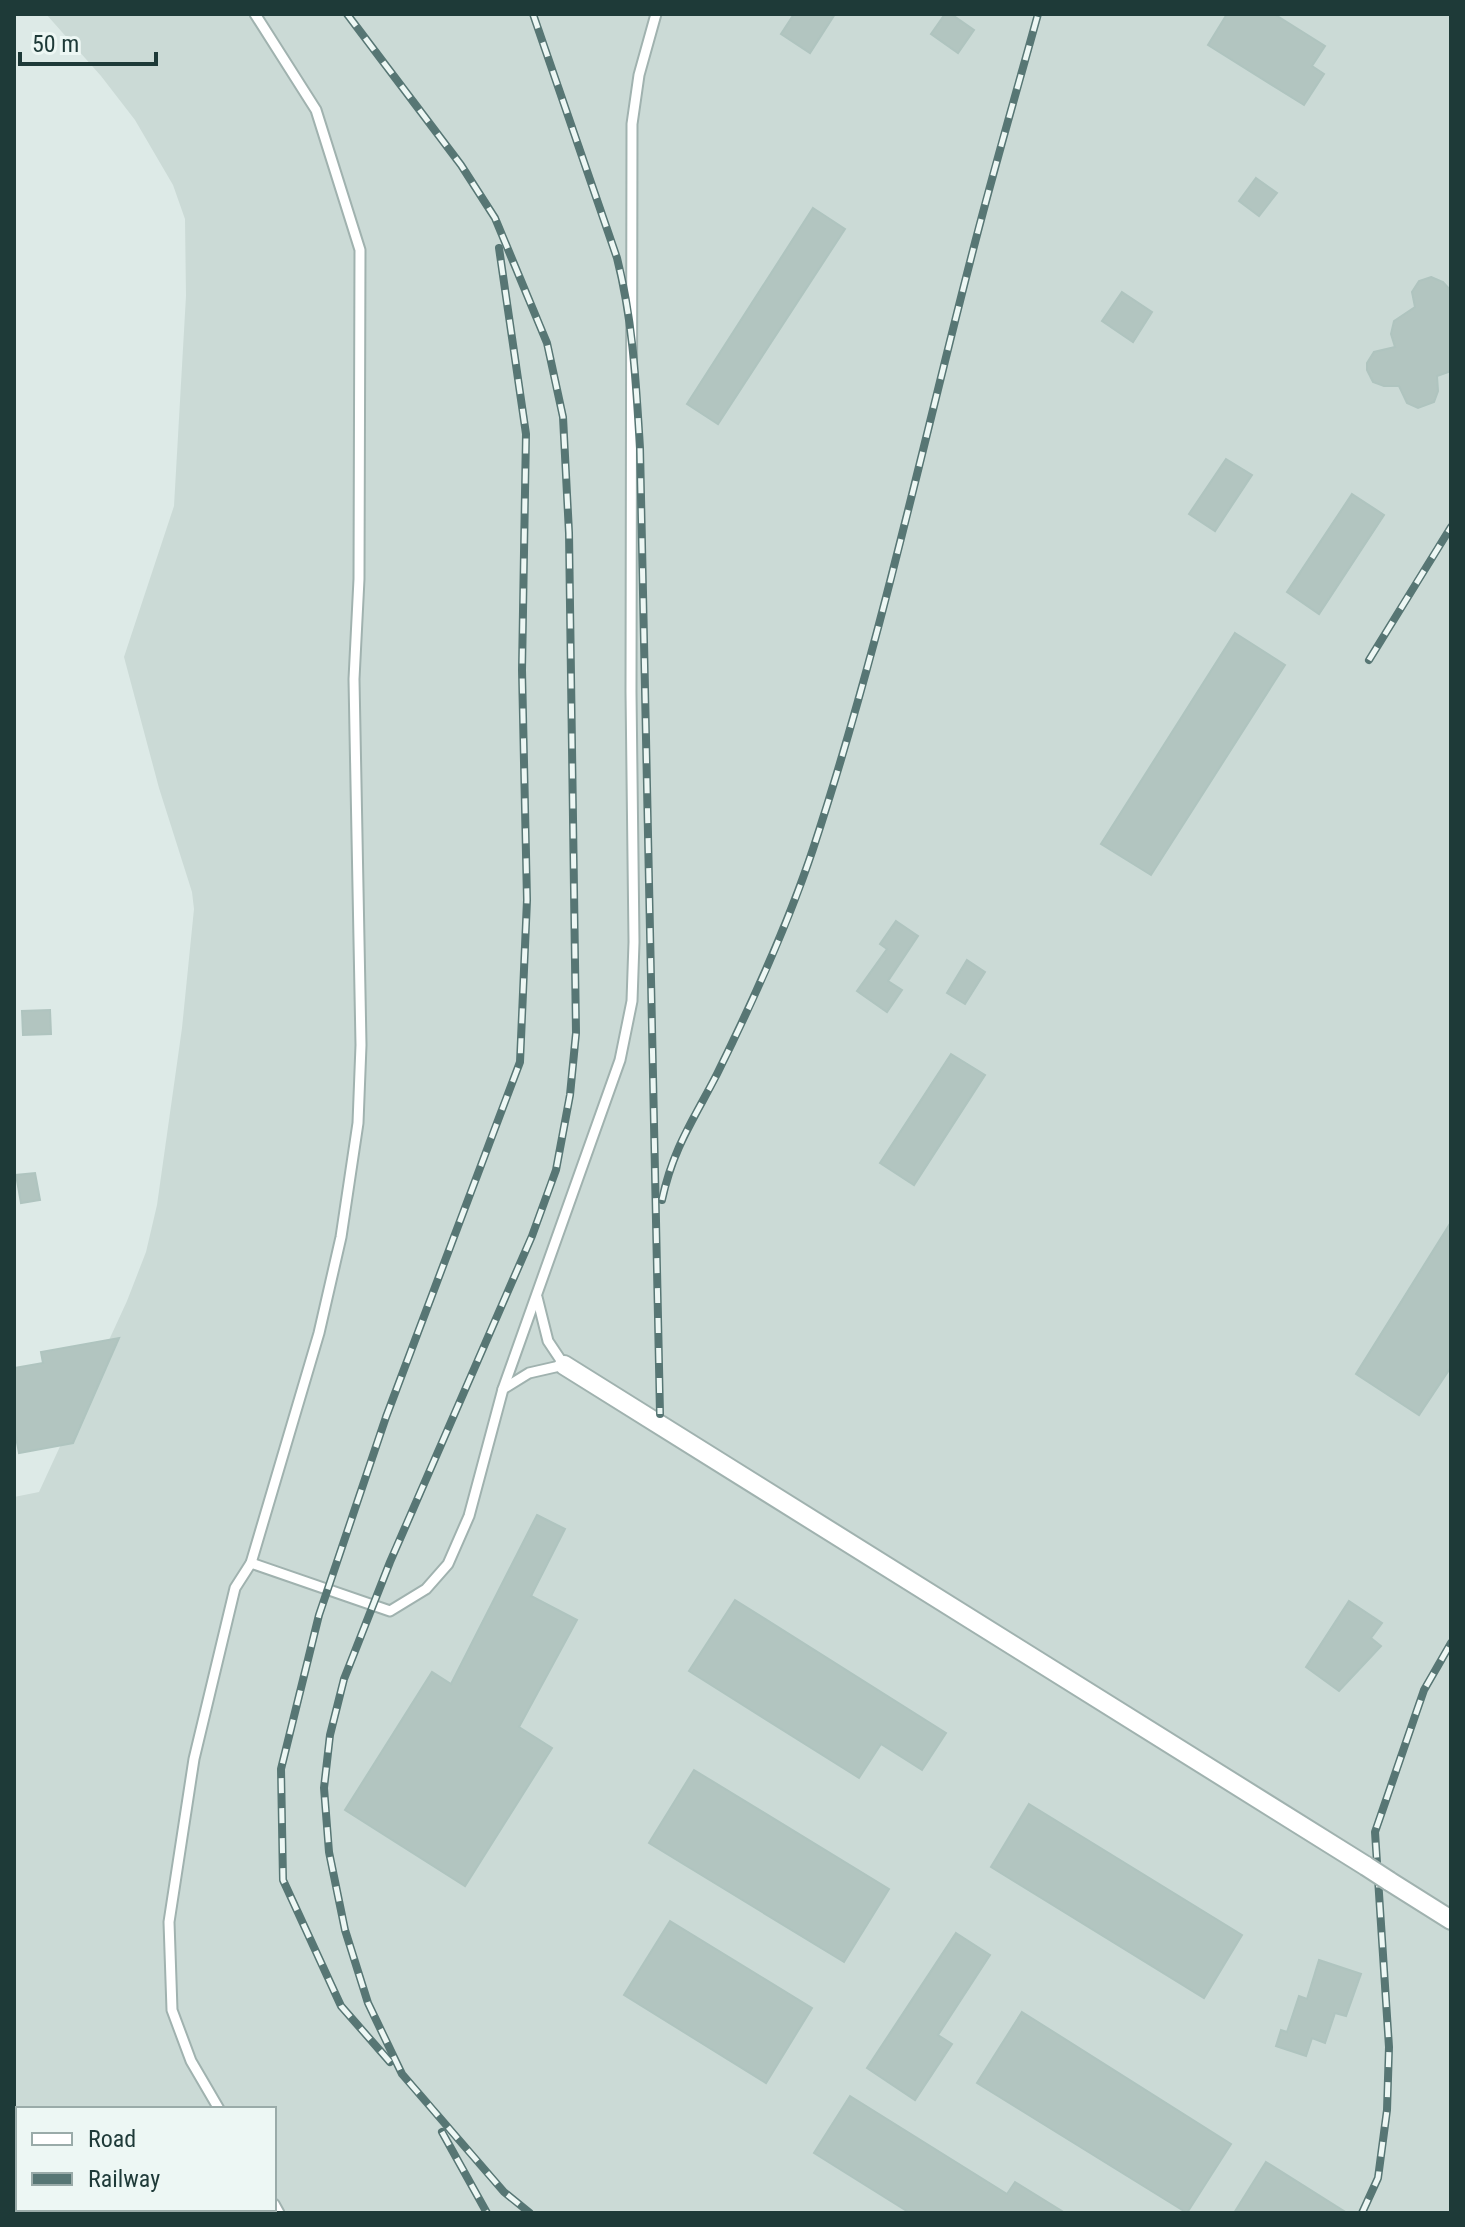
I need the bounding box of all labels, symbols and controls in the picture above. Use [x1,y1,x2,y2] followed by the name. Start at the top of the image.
[20,16,156,66] scale bar
[32,30,79,58] text: 50 m
[16,2107,276,2211] legend
[88,2125,136,2153] text: Road
[88,2165,160,2193] text: Railway

